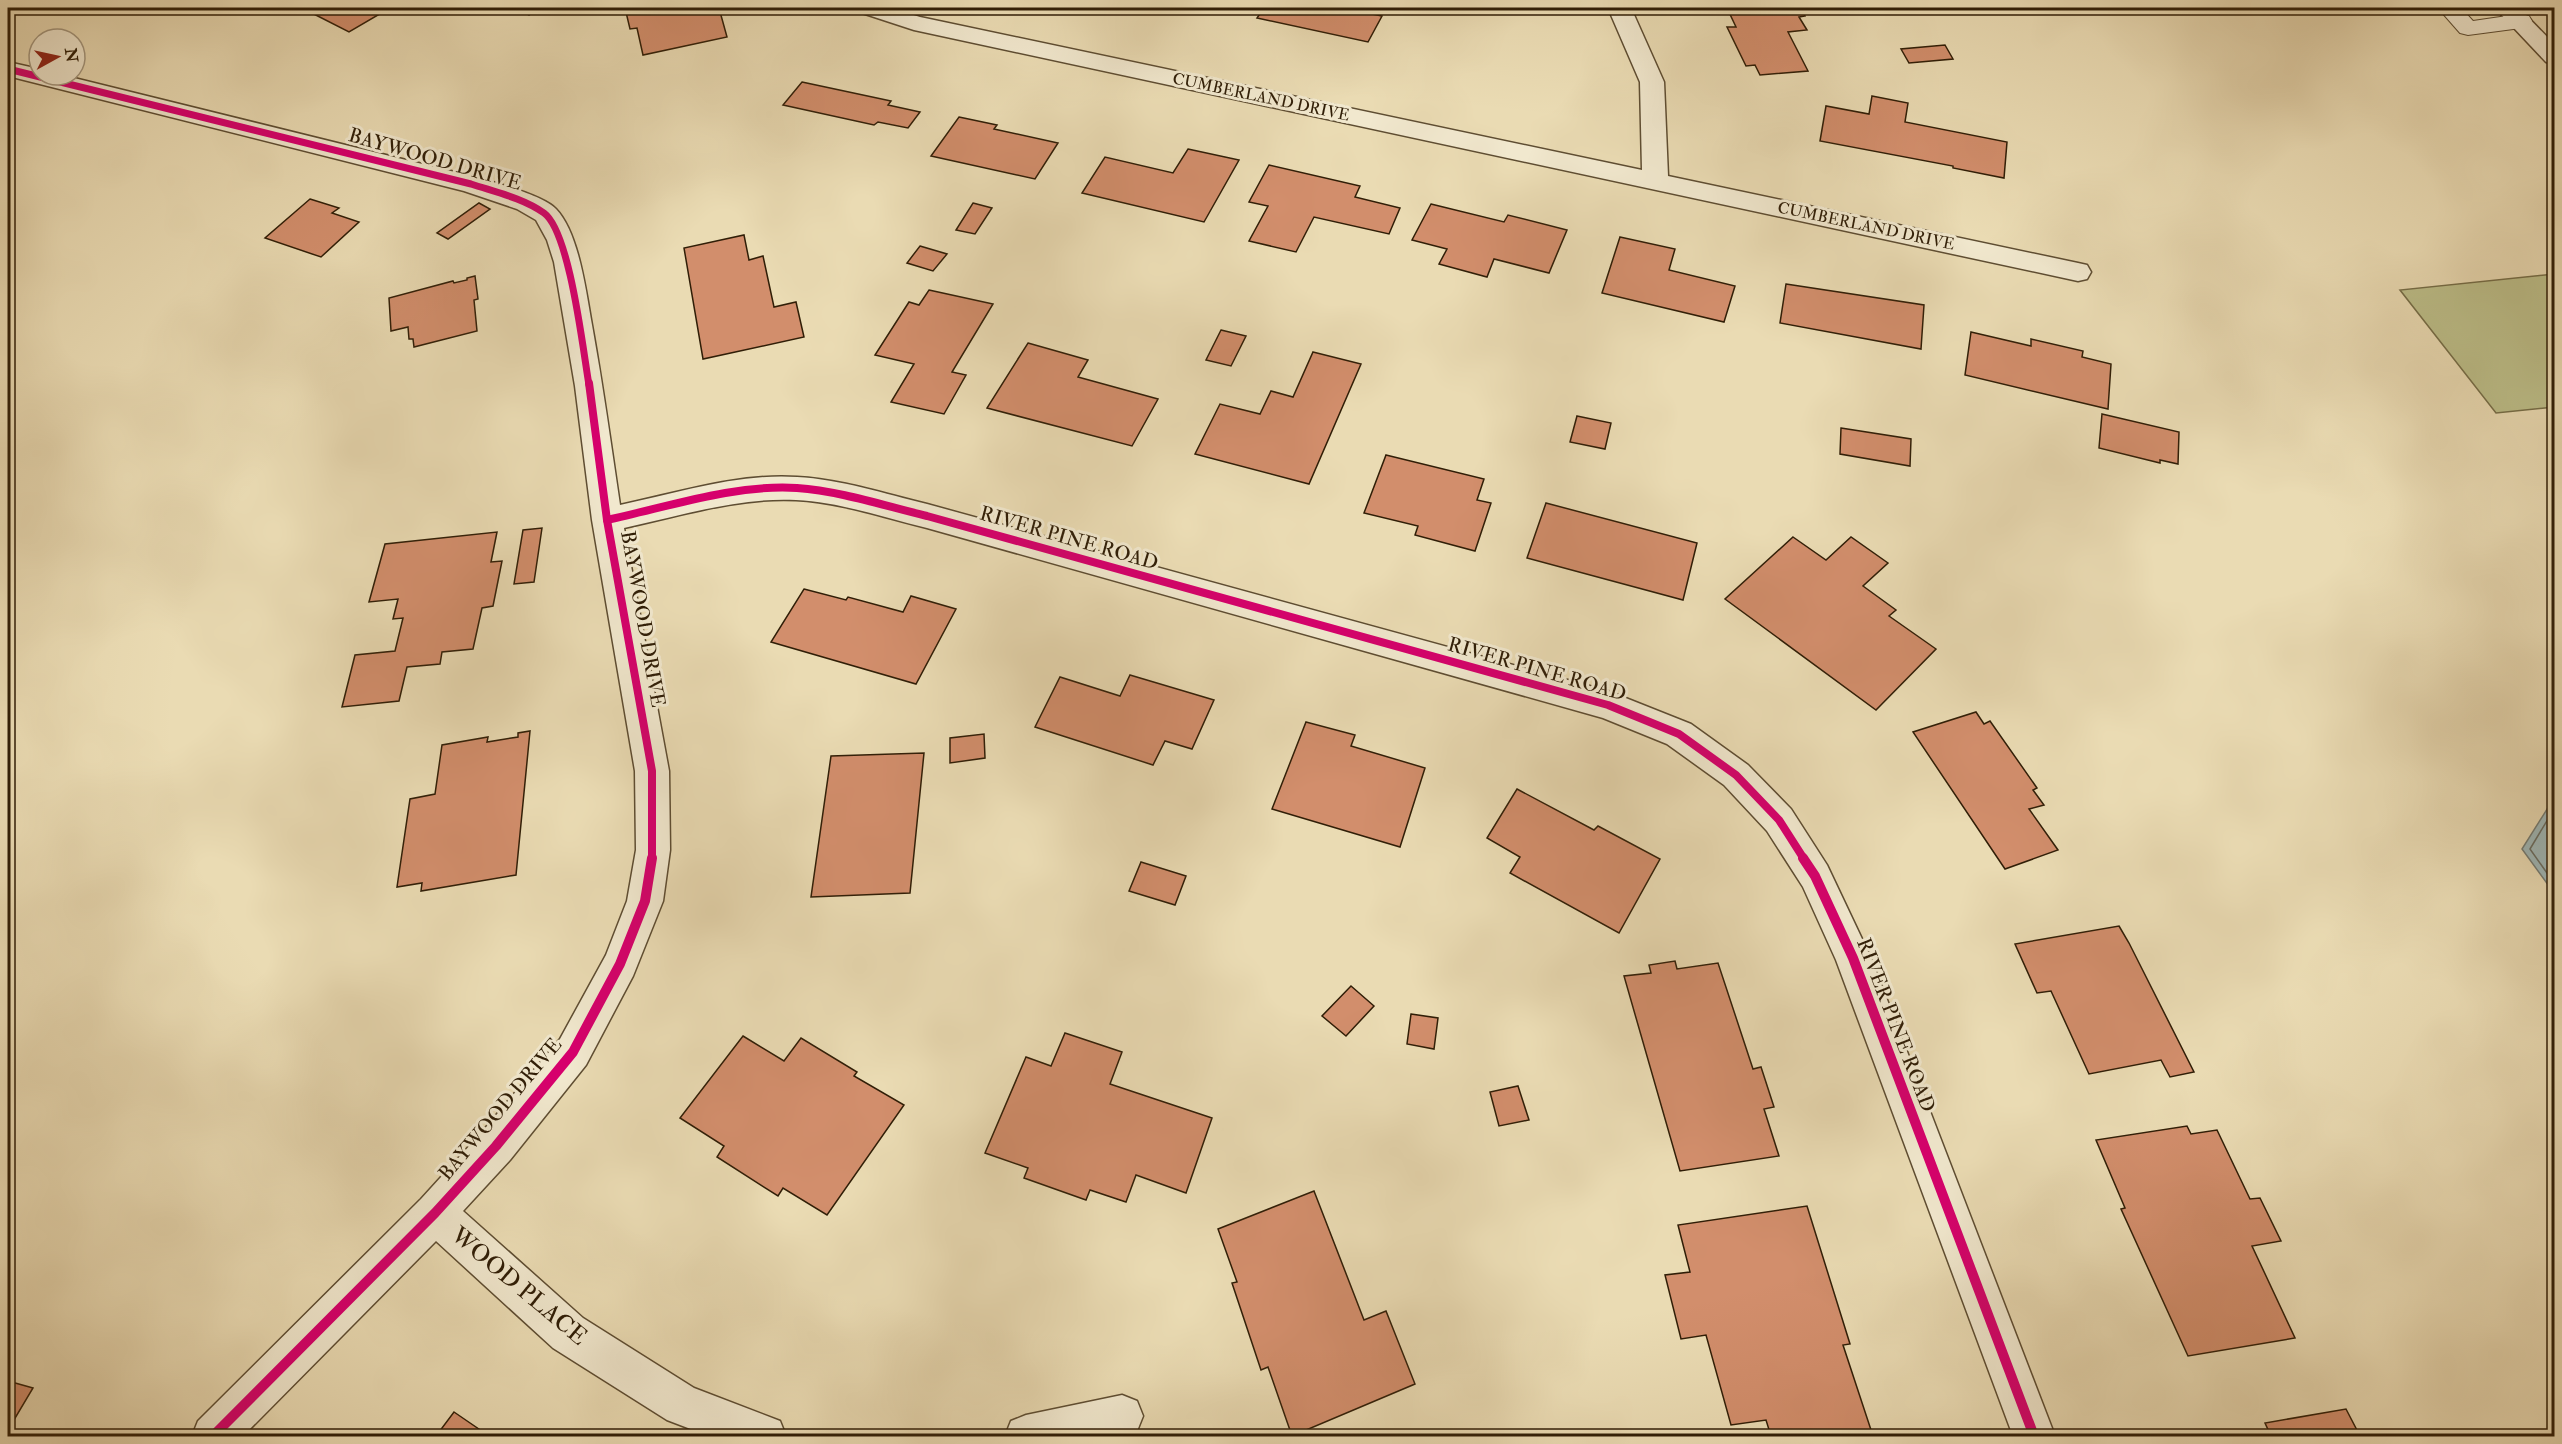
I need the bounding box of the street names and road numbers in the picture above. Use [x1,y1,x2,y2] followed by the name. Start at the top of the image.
[1171,68,1351,126] street label: CUMBERLAND DRIVE
[345,122,525,196] street label: BAYWOOD DRIVE
[1776,197,1956,255] street label: CUMBERLAND DRIVE
[977,501,1161,575] street label: RIVER PINE ROAD
[615,529,671,709] street label: BAYWOOD DRIVE
[1445,632,1629,706] street label: RIVER PINE ROAD
[1851,934,1941,1116] street label: RIVER PINE ROAD
[433,1032,567,1186] street label: BAYWOOD DRIVE
[444,1219,594,1352] street label: WOOD PLACE

